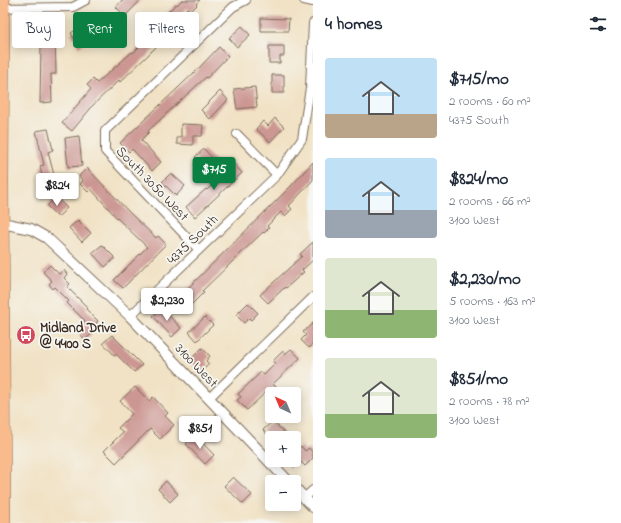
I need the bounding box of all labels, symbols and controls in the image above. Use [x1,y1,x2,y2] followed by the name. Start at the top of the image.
[12,12,65,48] chip: Buy
[73,12,127,48] chip: Rent
[135,12,199,48] chip: Filters
[325,12,383,37] text: 4 homes
[587,13,609,35] icon: filters
[449,67,509,92] text: $715/mo
[357,74,405,122] icon: home
[449,92,531,111] text: 2 rooms · 60 m²
[449,111,509,130] text: 4375 South
[111,142,194,227] street label: South 3050 West
[190,157,238,191] pin: $715
[202,160,226,179] text: $715
[449,167,508,192] text: $824/mo
[33,173,81,207] pin: $824
[357,174,405,222] icon: home
[45,176,69,195] text: $824
[449,192,531,211] text: 2 rooms · 66 m²
[163,210,224,270] street label: 4375 South
[449,211,500,230] text: 3100 West
[449,267,521,292] text: $2,230/mo
[357,274,405,322] icon: home
[134,288,200,322] pin: $2,230
[150,291,184,310] text: $2,230
[449,292,536,311] text: 5 rooms · 163 m²
[449,311,500,330] text: 3100 West
[39,318,117,355] place label: Midland Drive @ 4400 S
[15,324,37,346] bus stop icon: Midland Drive @ 4400 S
[169,339,223,393] street label: 3100 West
[449,367,508,392] text: $851/mo
[357,374,405,422] icon: home
[265,387,301,423] north arrow
[265,387,301,511] map controls
[449,392,530,411] text: 2 rooms · 78 m²
[449,411,500,430] text: 3100 West
[176,416,224,450] pin: $851
[188,419,212,438] text: $851
[265,431,301,467] button: +
[265,475,301,511] button: −

